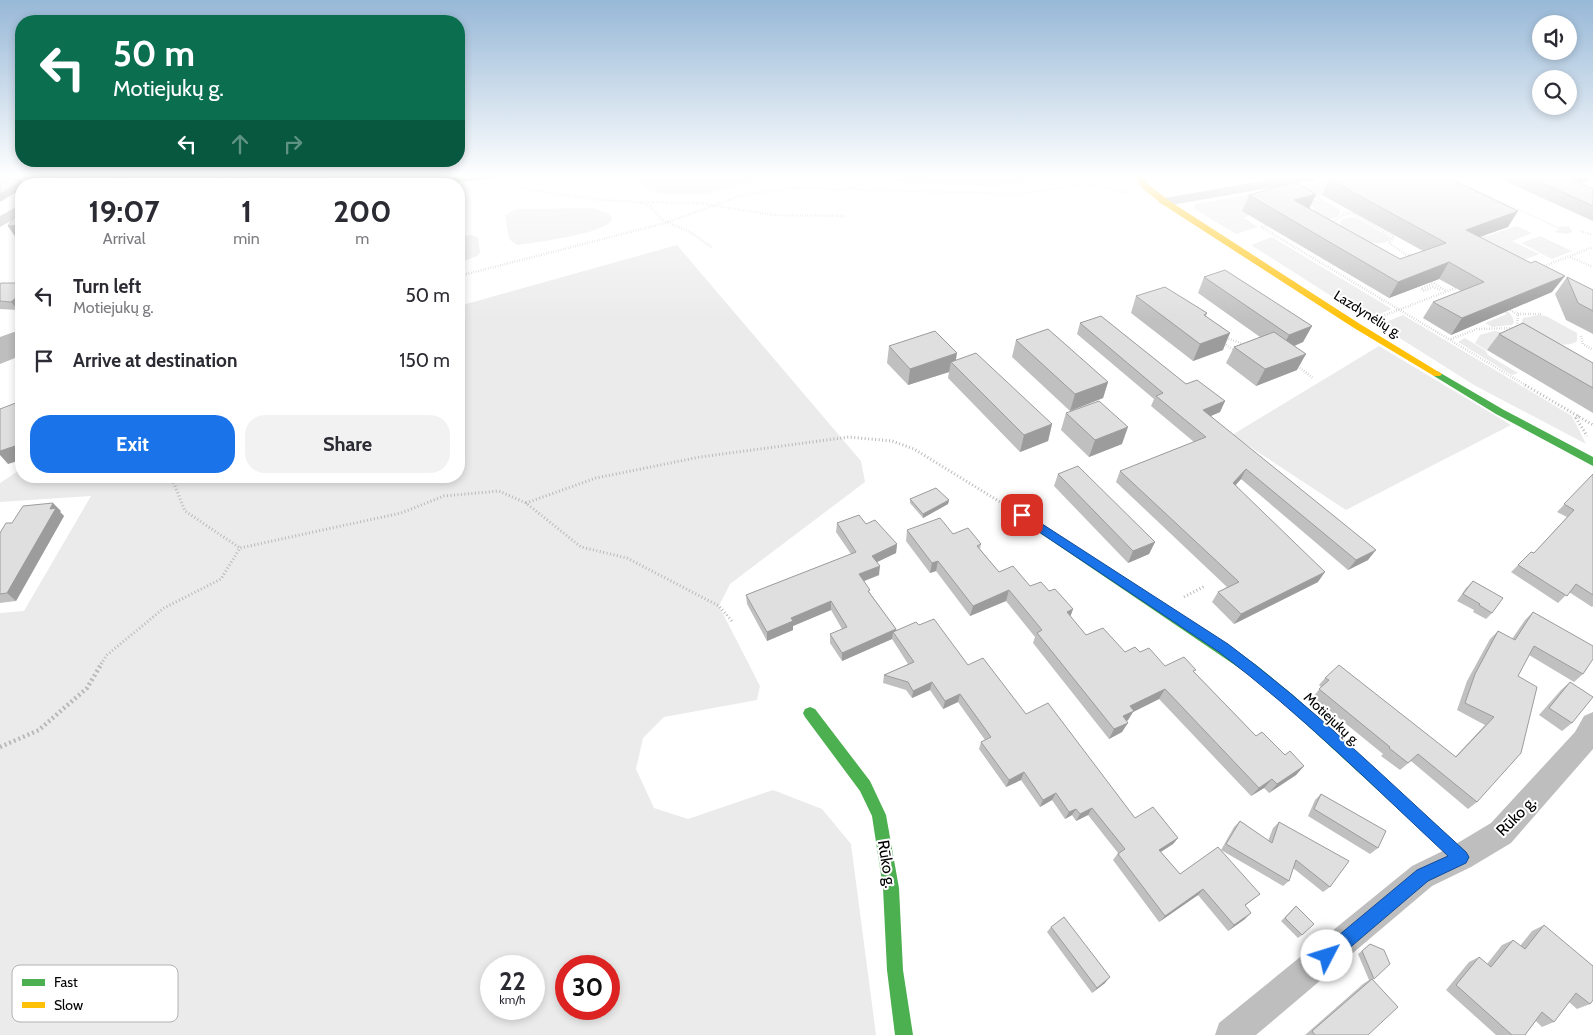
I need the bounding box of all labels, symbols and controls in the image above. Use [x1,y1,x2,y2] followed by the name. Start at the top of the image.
[1532,15,1577,115] map controls
[1532,15,1577,60] button: sound
[113,32,195,75] text: 50 m
[30,35,95,100] icon: left
[1532,70,1577,115] button: search
[113,75,224,102] text: Motiejukų g.
[173,130,201,158] icon: left
[226,130,254,158] icon: ahead
[279,130,307,158] icon: right
[89,193,160,230] text: 19:07
[241,193,252,230] text: 1
[333,193,391,230] text: 200
[103,229,145,248] text: Arrival
[233,229,260,248] text: min
[355,229,369,248] text: m
[73,275,141,298] text: Turn left
[30,282,58,310] icon: left
[406,284,450,307] text: 50 m
[1331,286,1405,342] street label: Lazdynėlių g.
[73,298,154,317] text: Motiejukų g.
[30,347,58,375] icon: arrive
[73,349,237,372] text: Arrive at destination
[399,349,450,372] text: 150 m
[30,415,235,473] button: Exit
[245,415,450,473] button: Share
[1001,494,1043,536] pin
[1008,501,1036,529] icon: arrive
[1300,688,1364,750] street label: Motiejukų g.
[1492,792,1540,840] street label: Rūko g.
[874,839,900,889] street label: Rūko g.
[1300,929,1352,981] position arrow
[555,955,620,1020] speed limit sign: 30
[12,965,178,1022] legend
[499,966,526,996] text: 22
[54,973,78,991] text: Fast
[499,992,526,1007] text: km/h
[54,996,83,1014] text: Slow

